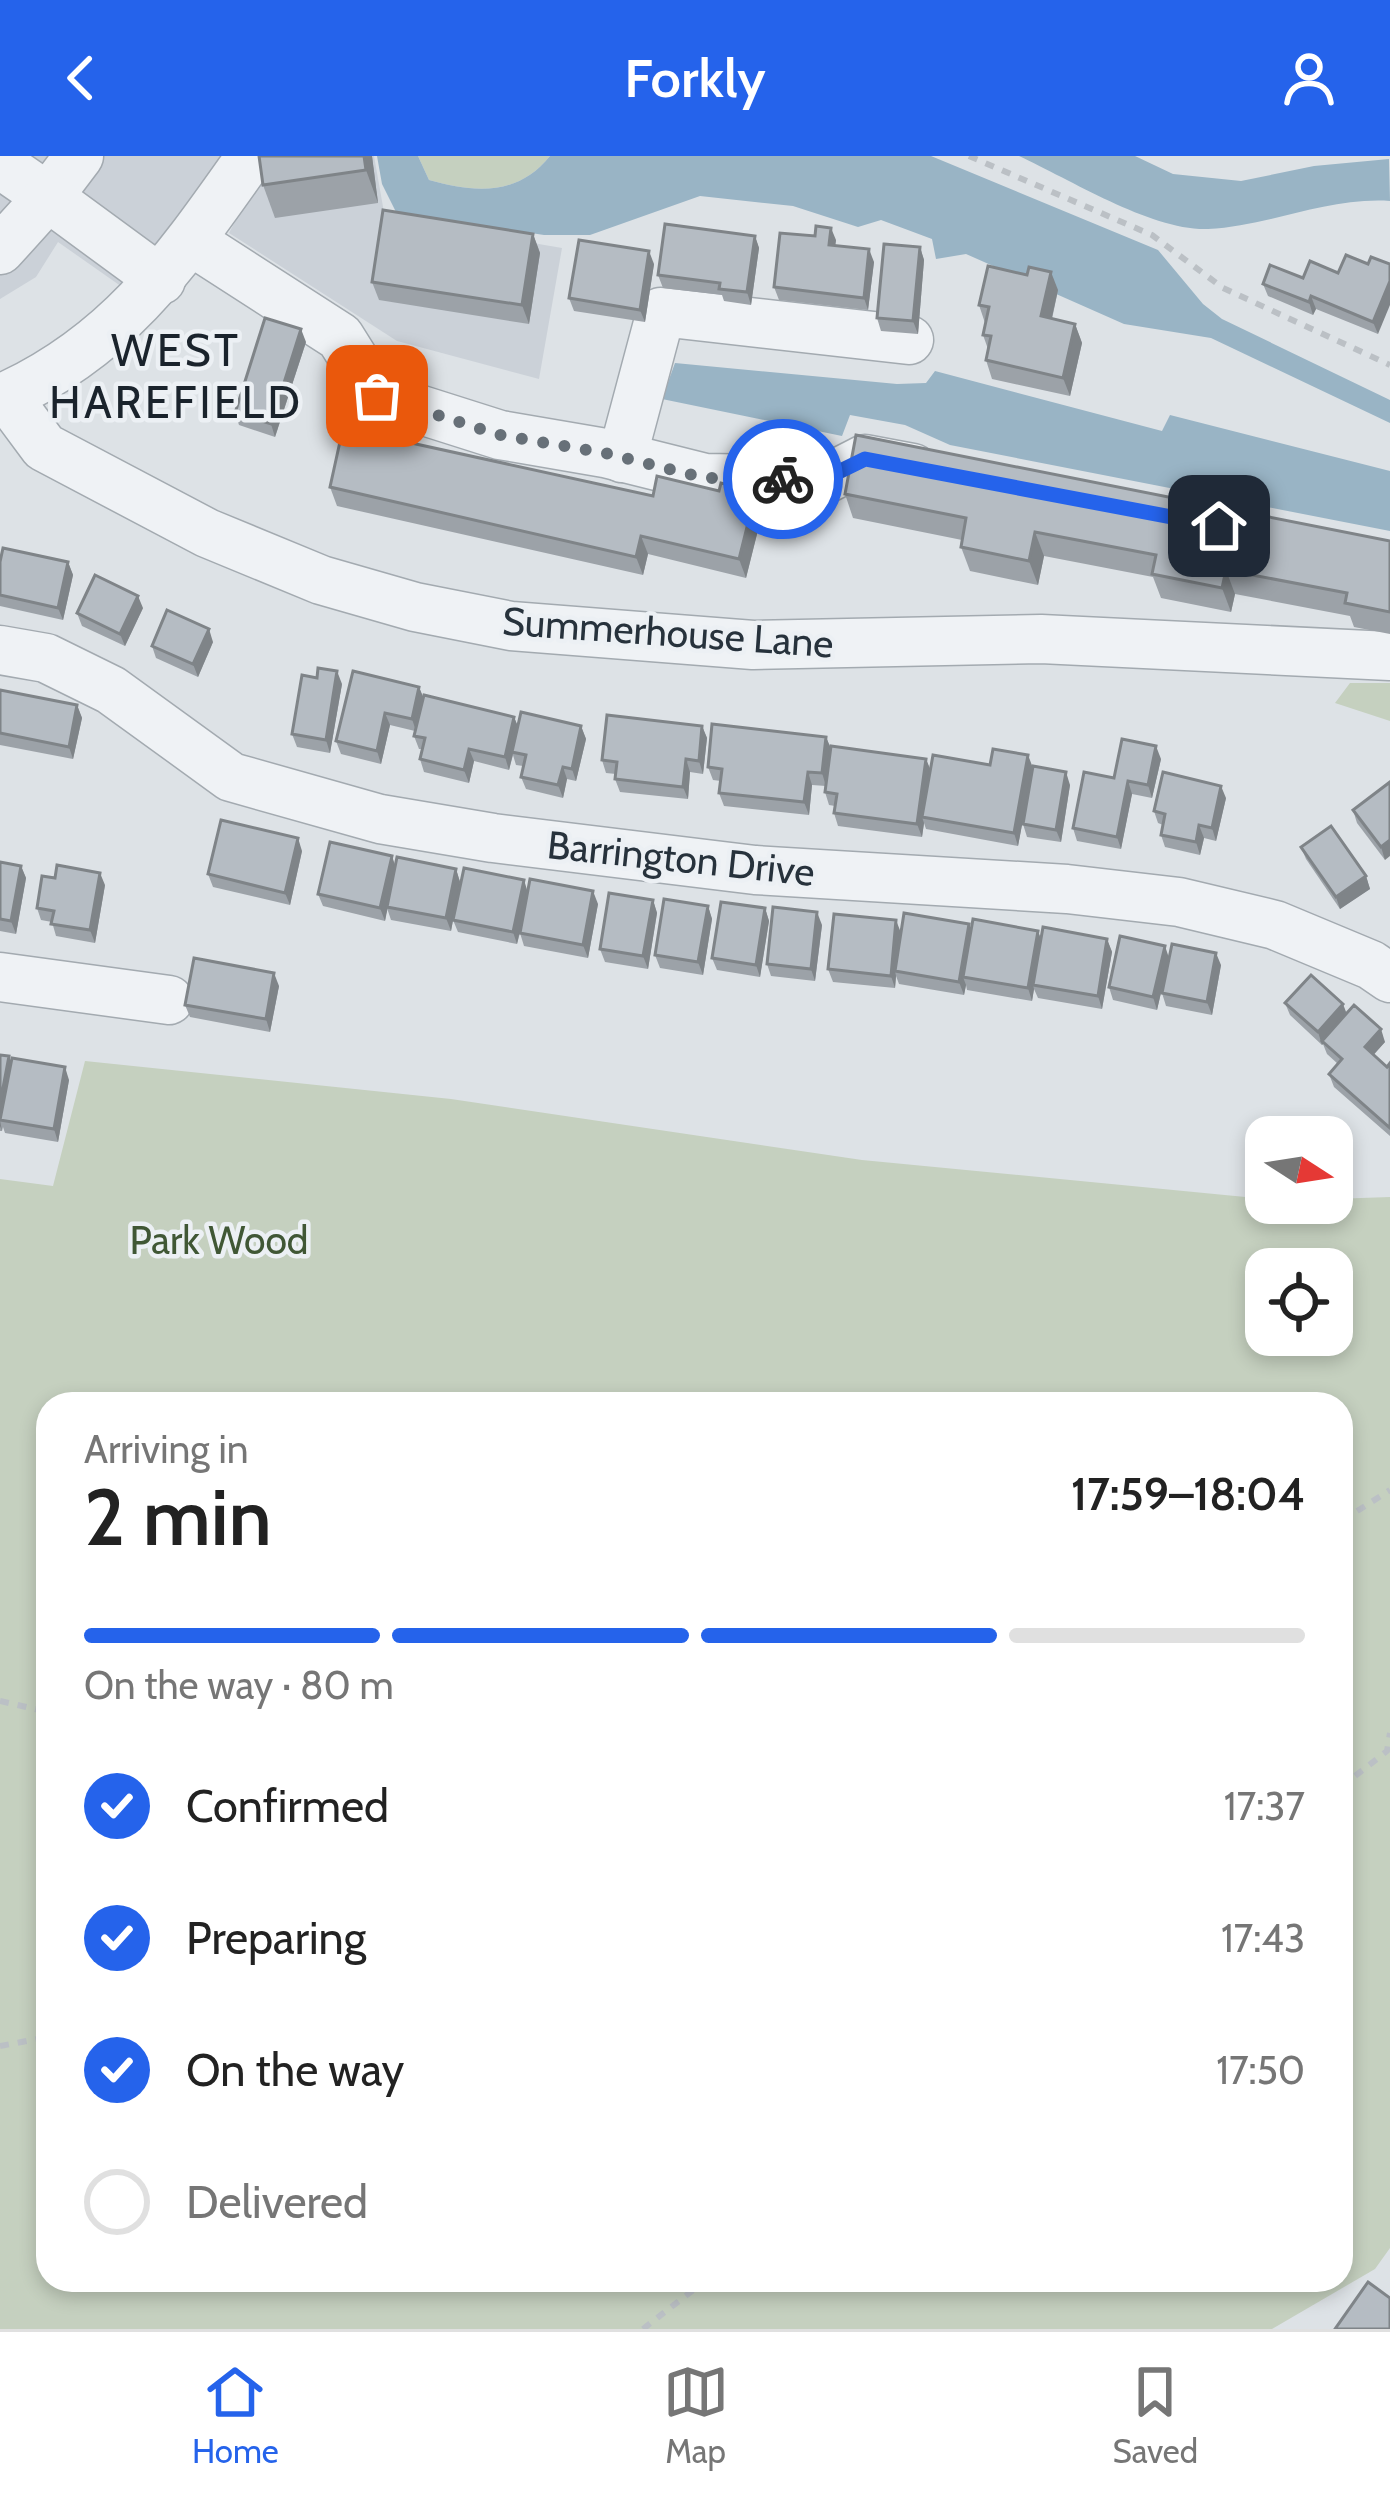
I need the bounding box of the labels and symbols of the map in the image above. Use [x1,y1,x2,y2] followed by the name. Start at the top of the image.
[49,323,303,429] district label: WEST HAREFIELD
[326,345,428,447] pin
[723,419,843,539] courier
[1168,475,1270,577] pin
[501,596,835,668] street label: Summerhouse Lane
[545,820,817,896] street label: Barrington Drive
[1245,1116,1353,1224] north arrow
[130,1216,308,1264] park label: Park Wood

